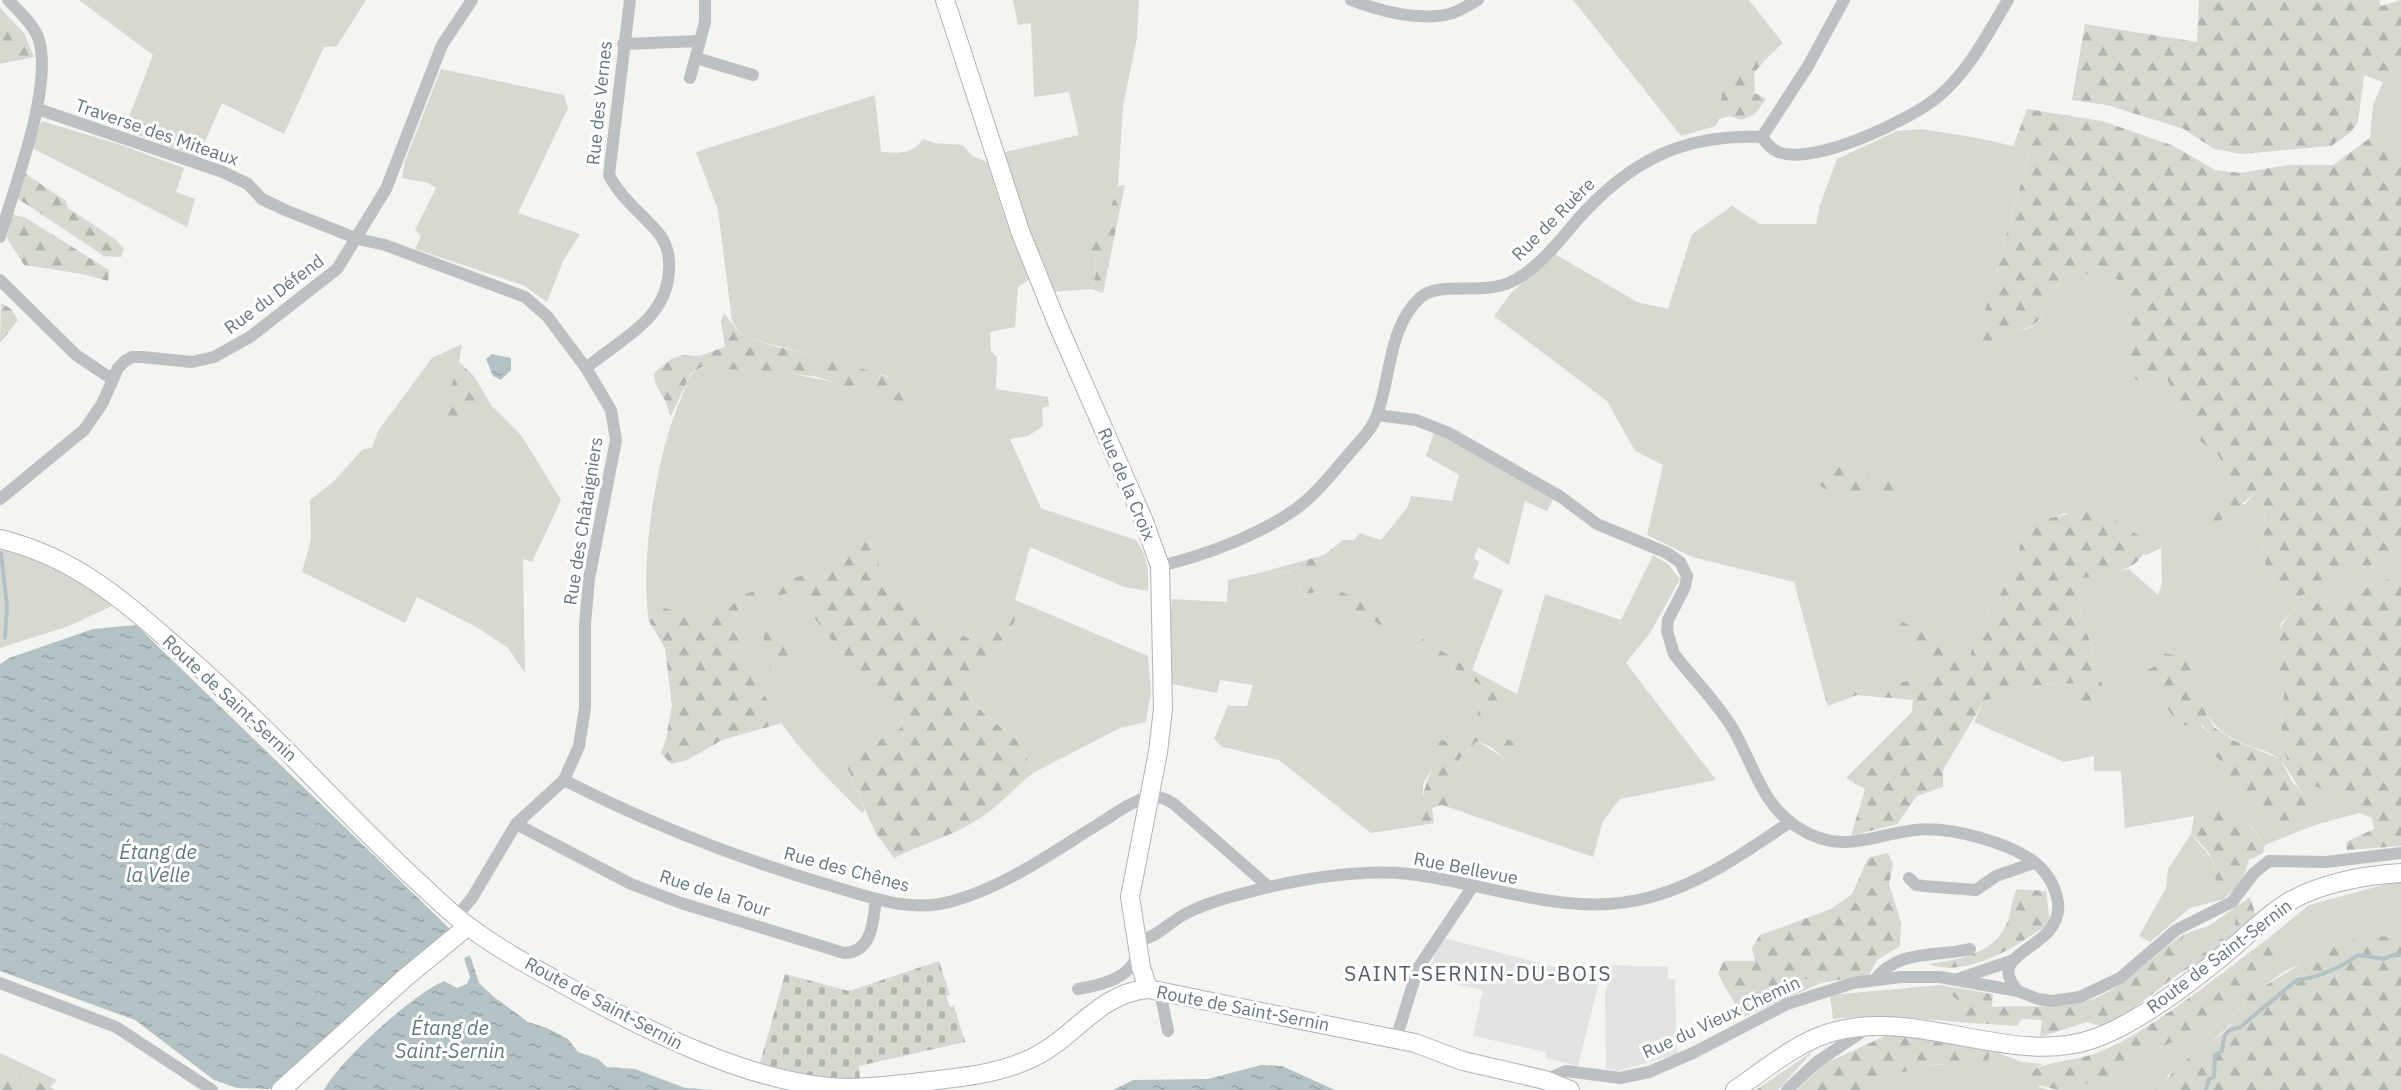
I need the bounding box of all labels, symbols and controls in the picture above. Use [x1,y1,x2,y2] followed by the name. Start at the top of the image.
[581,40,617,166] street label: Rue des Vernes
[72,93,242,171] street label: Traverse des Miteaux
[1507,172,1600,265] street label: Rue de Ruère
[220,249,328,339] street label: Rue du Défend
[1093,424,1161,544] street label: Rue de la Croix
[558,435,608,607] street label: Rue des Châtaigniers
[158,630,302,766] street label: Route de Saint-Sernin
[119,838,197,888] water label: Étang de la Velle
[782,841,912,897] street label: Rue des Chênes
[1412,847,1520,889] street label: Rue Bellevue
[657,864,774,922] street label: Rue de la Tour
[2142,894,2296,1018] street label: Route de Saint-Sernin
[521,952,687,1054] street label: Route de Saint-Sernin
[1344,959,1612,987] district label: SAINT-SERNIN-DU-BOIS
[1638,970,1804,1064] street label: Rue du Vieux Chemin
[1154,980,1332,1036] street label: Route de Saint-Sernin
[395,1014,505,1064] water label: Étang de Saint-Sernin

